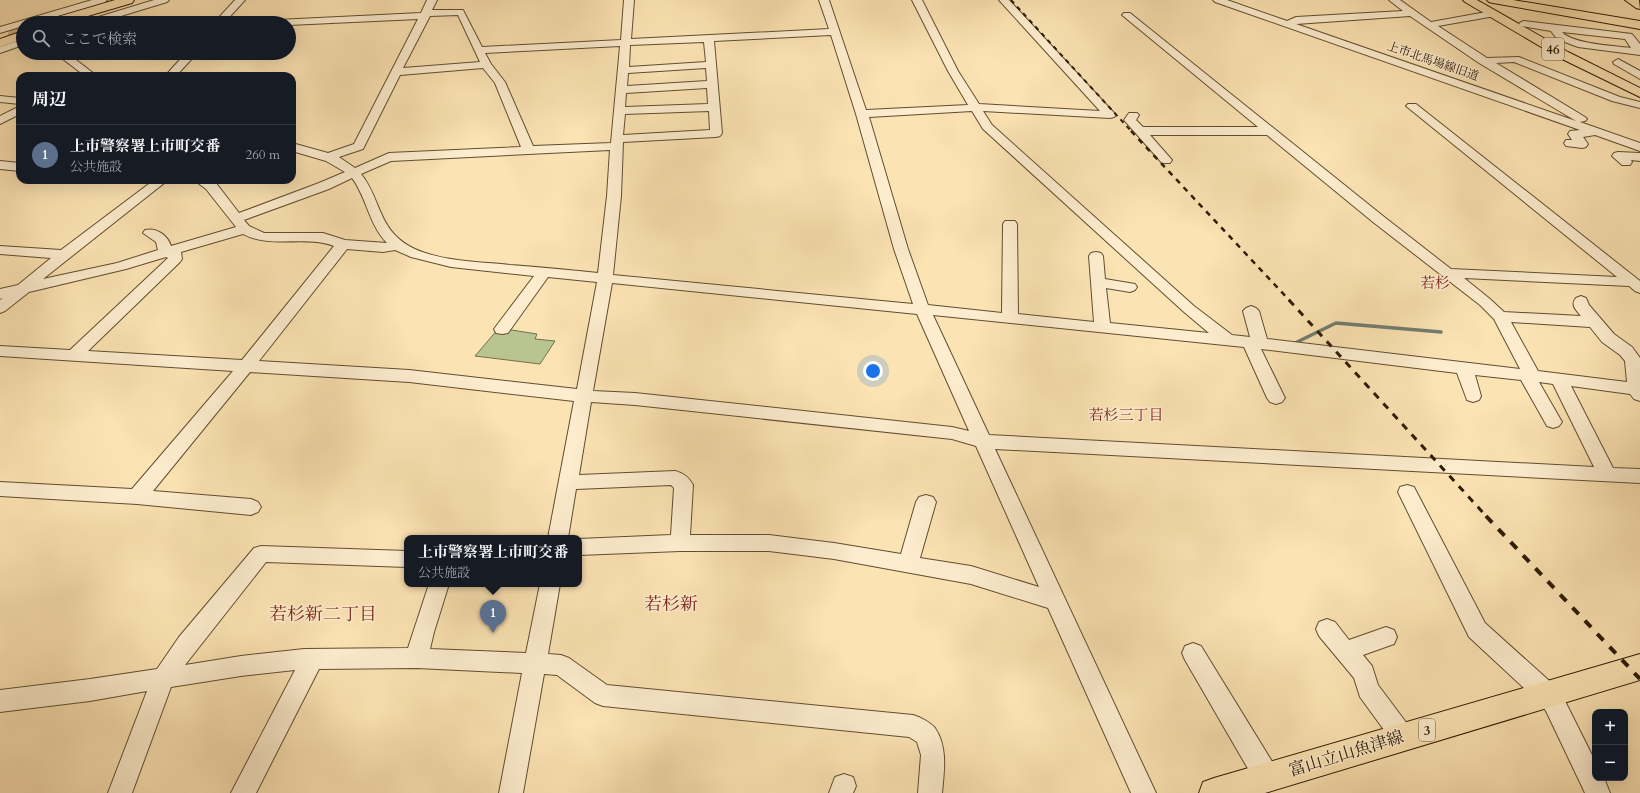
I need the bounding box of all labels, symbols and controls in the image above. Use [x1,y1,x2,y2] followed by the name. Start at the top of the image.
[16,16,296,60] search box
[30,27,52,49] icon: search
[62,29,137,49] text: ここで検索
[1385,38,1481,84] street label: 上市北馬場線旧道
[1542,38,1564,60] road number: 46
[32,88,66,111] text: 周辺
[70,136,220,156] text: 上市警察署上市町交番
[42,146,48,164] text: 1
[246,146,280,164] text: 260 m
[70,158,122,176] text: 公共施設
[1420,273,1450,293] district label: 若杉
[863,361,883,381] your location
[1088,405,1164,425] district label: 若杉三丁目
[404,535,582,587] popup
[418,542,568,562] text: 上市警察署上市町交番
[418,564,470,582] text: 公共施設
[644,592,698,617] district label: 若杉新
[480,600,506,633] pin: 1
[269,602,377,627] district label: 若杉新二丁目
[1592,709,1628,781] map controls
[1592,709,1628,745] button: +
[1419,719,1435,741] road number: 3
[1286,725,1406,782] street label: 富山立山魚津線
[1592,745,1628,781] button: −

